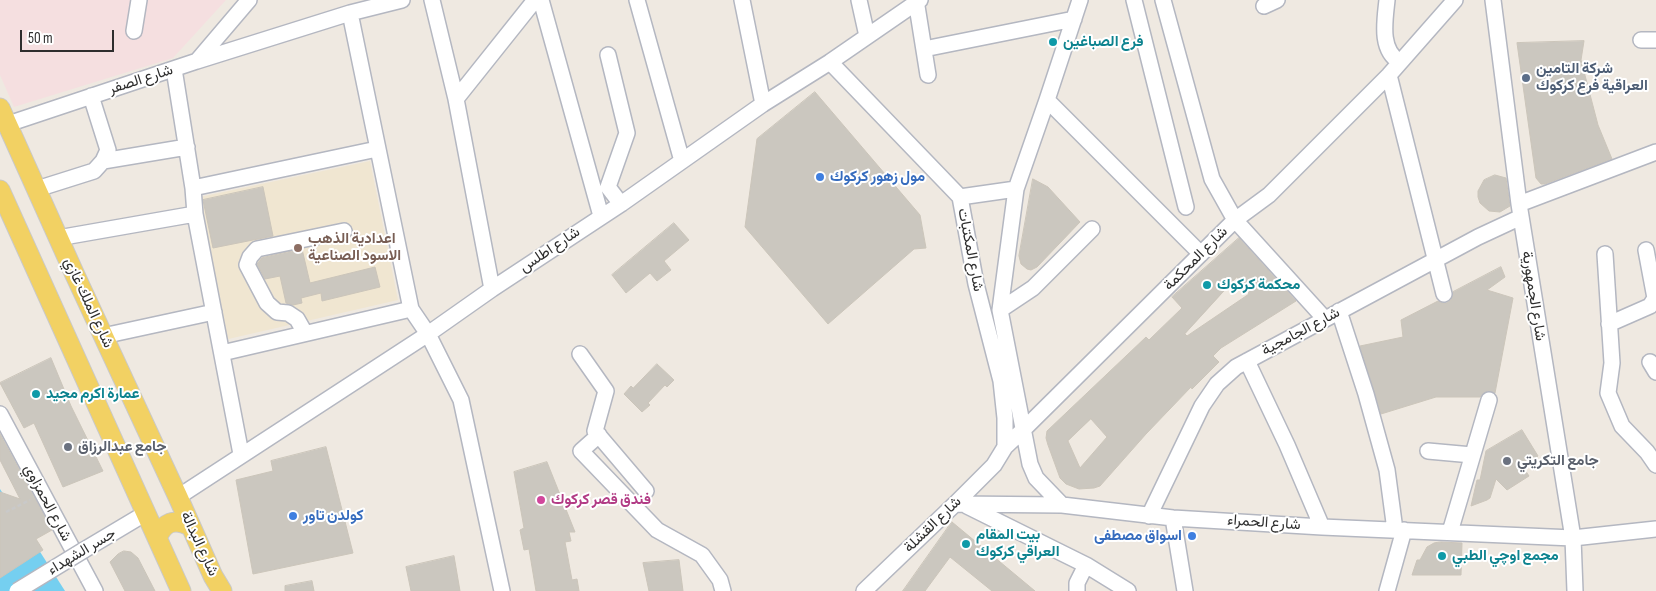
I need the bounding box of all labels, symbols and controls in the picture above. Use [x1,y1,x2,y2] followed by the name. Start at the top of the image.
[22,20,116,52] scale bar
[28,29,53,48] text: 50 m
[1063,33,1143,51] place label: فرع الصباغين
[1047,36,1059,48] marker: فرع الصباغين
[1536,60,1648,95] place label: شركة التامين العراقية فرع كركوك
[107,61,175,99] street label: شارع الصفر
[1520,72,1532,84] marker: شركة التامين العراقية فرع كركوك
[830,168,925,186] place label: مول زهور كركوك
[814,171,826,183] marker: مول زهور كركوك
[953,207,987,293] street label: شارع المكتبات
[516,223,584,277] street label: شارع اطلس
[1160,223,1232,295] street label: شارع المحكمة
[308,230,401,265] place label: اعدادية الذهب الاسود الصناعية
[292,242,304,254] marker: اعدادية الذهب الاسود الصناعية
[1517,250,1549,342] street label: شارع الجمهورية
[59,255,117,351] street label: شارع الملك غازي
[1217,276,1300,294] place label: محكمة كركوك
[1201,279,1213,291] marker: محكمة كركوك
[1259,304,1343,360] street label: شارع الجامجية
[46,385,140,403] place label: عمارة اكرم مجيد
[30,388,42,400] marker: عمارة اكرم مجيد
[78,438,166,456] place label: جامع عبدالرزاق
[62,441,74,453] marker: جامع عبدالرزاق
[1517,452,1599,470] place label: جامع التكريتي
[1501,455,1513,467] marker: جامع التكريتي
[19,461,75,545] street label: شارع الحمزاوي
[551,491,651,509] place label: فندق قصر كركوك
[900,493,966,557] street label: شارع القشلة
[535,494,547,506] marker: فندق قصر كركوك
[303,507,364,525] place label: کولدن تاور
[176,509,222,579] street label: شارع البدالة
[287,510,299,522] marker: کولدن تاور
[1227,511,1301,535] street label: شارع الحمراء
[45,525,119,579] street label: جسر الشهداء
[976,526,1060,561] place label: بيت المقام العراقي كركوك
[1094,527,1182,545] place label: اسواق مصطفى
[1186,530,1198,542] marker: اسواق مصطفى
[960,538,972,550] marker: بيت المقام العراقي كركوك
[1452,547,1559,565] place label: مجمع اوچي الطبي
[1436,550,1448,562] marker: مجمع اوچي الطبي

